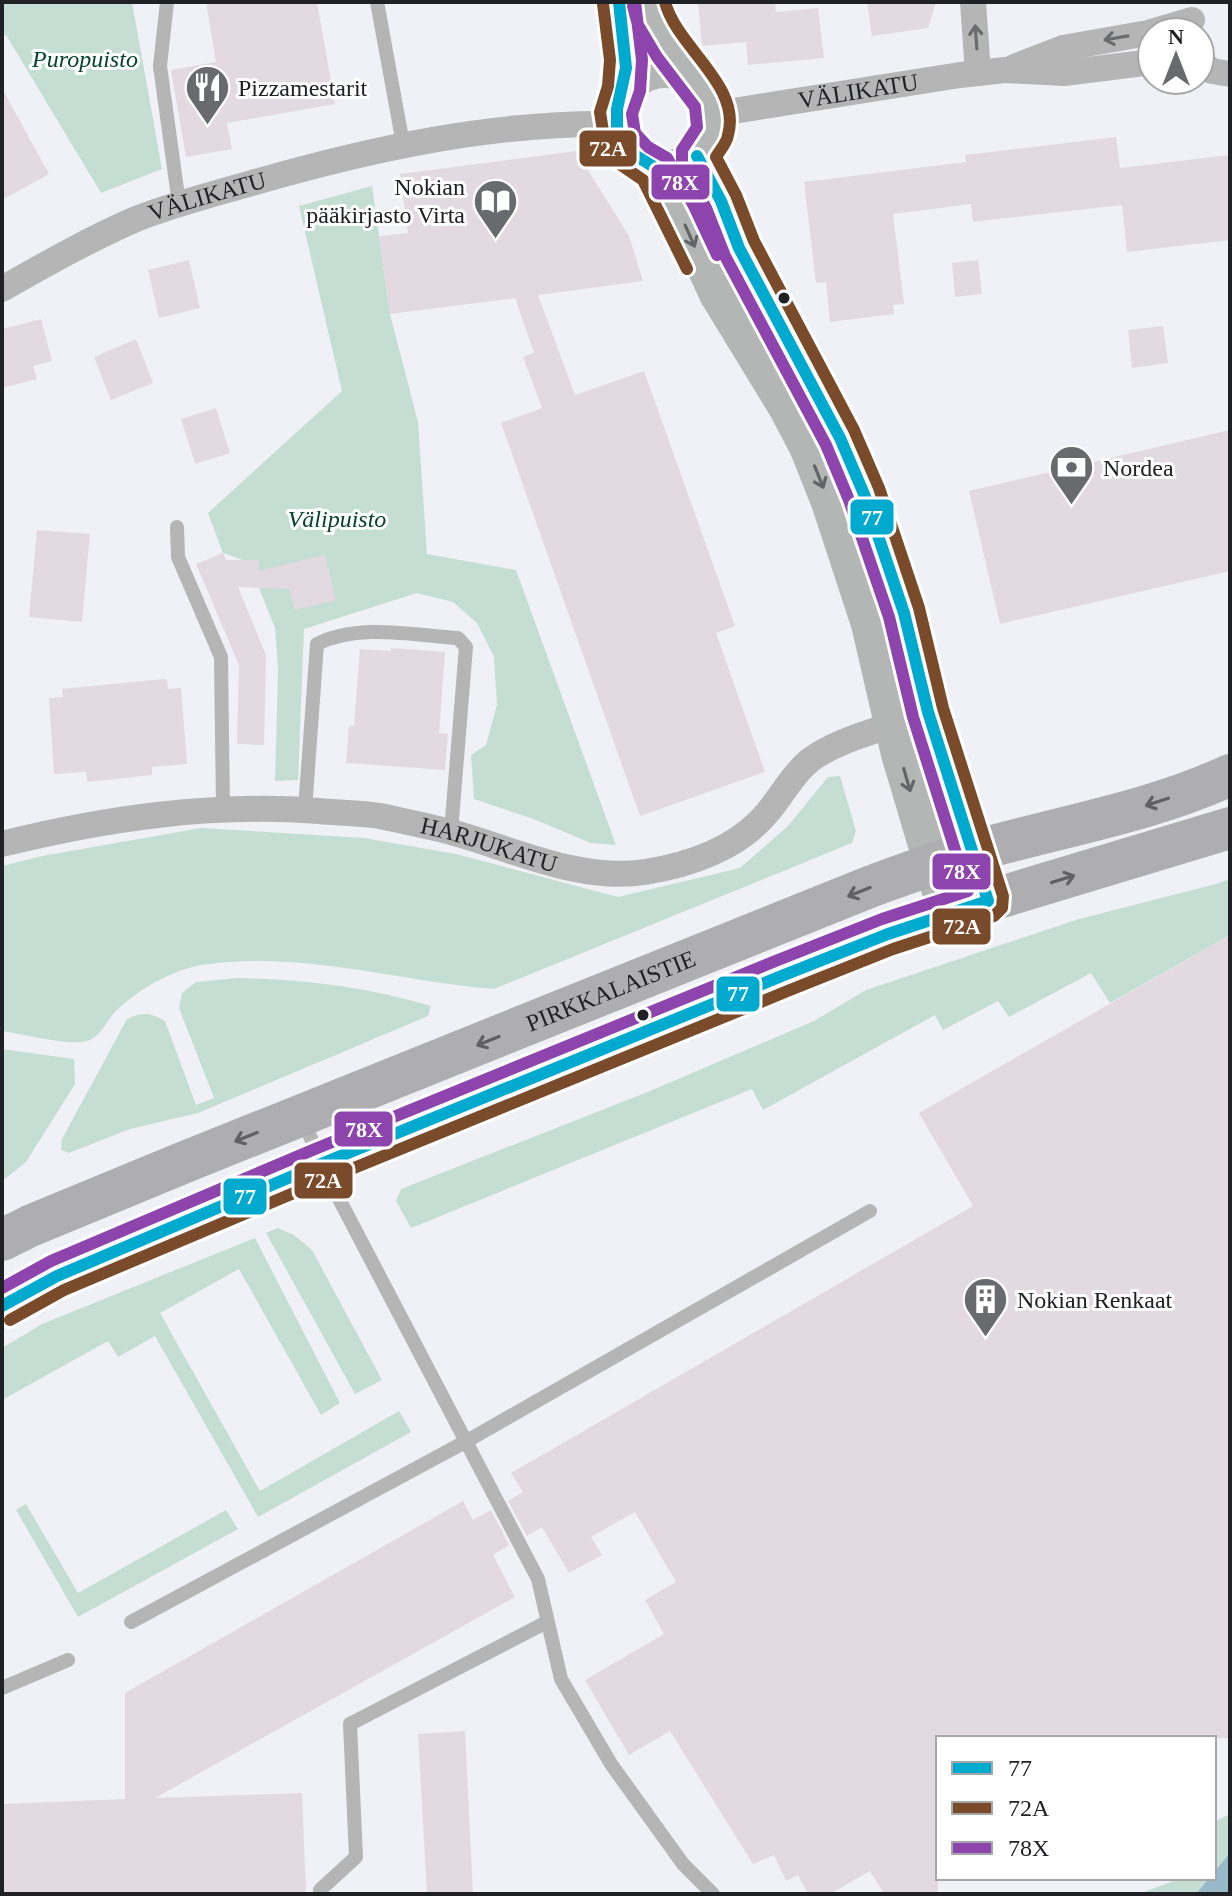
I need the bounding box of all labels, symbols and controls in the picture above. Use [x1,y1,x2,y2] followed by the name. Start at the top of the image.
[1136,16,1216,96] north arrow
[968,24,983,51] one-way arrow
[1168,24,1184,49] text: N
[1104,32,1130,47] one-way arrow
[31,46,138,72] park label: Puropuisto
[183,64,231,127] restaurant icon: Pizzamestarit
[796,69,920,113] street label: VÄLIKATU
[238,75,368,101] place label: Pizzamestarit
[578,129,638,168] line badge: 72A
[589,136,627,161] text: 72A
[650,163,711,201] line badge: 78X
[145,167,269,226] street label: VÄLIKATU
[661,170,699,195] text: 78X
[306,174,465,228] place label: Nokian pääkirjasto Virta
[472,177,520,240] library icon: Nokian pääkirjasto Virta
[684,223,699,248] one-way arrow
[776,290,792,306] unlabelled marker
[1048,444,1096,507] bank icon: Nordea
[1103,455,1174,481] place label: Nordea
[813,464,827,489] one-way arrow
[849,498,895,536] line badge: 77
[861,505,883,530] text: 77
[288,506,386,532] park label: Välipuisto
[900,767,915,793] one-way arrow
[1145,796,1170,811] one-way arrow
[418,812,560,877] street label: HARJUKATU
[931,852,992,891] line badge: 78X
[943,859,981,884] text: 78X
[1050,871,1075,886] one-way arrow
[847,885,872,900] one-way arrow
[931,907,992,946] line badge: 72A
[943,914,981,939] text: 72A
[522,945,699,1037] street label: PIRKKALAISTIE
[715,975,761,1013] line badge: 77
[727,981,749,1006] text: 77
[635,1007,651,1023] unlabelled marker
[476,1035,501,1050] one-way arrow
[333,1110,394,1148] line badge: 78X
[345,1117,383,1142] text: 78X
[234,1131,259,1146] one-way arrow
[293,1161,354,1200] line badge: 72A
[304,1168,342,1193] text: 72A
[222,1177,268,1216] line badge: 77
[234,1184,256,1209] text: 77
[962,1276,1010,1339] building icon: Nokian Renkaat
[1017,1287,1173,1313] place label: Nokian Renkaat
[936,1736,1216,1880] legend
[1008,1755,1032,1781] text: 77
[1008,1795,1050,1821] text: 72A
[1008,1835,1049,1861] text: 78X

